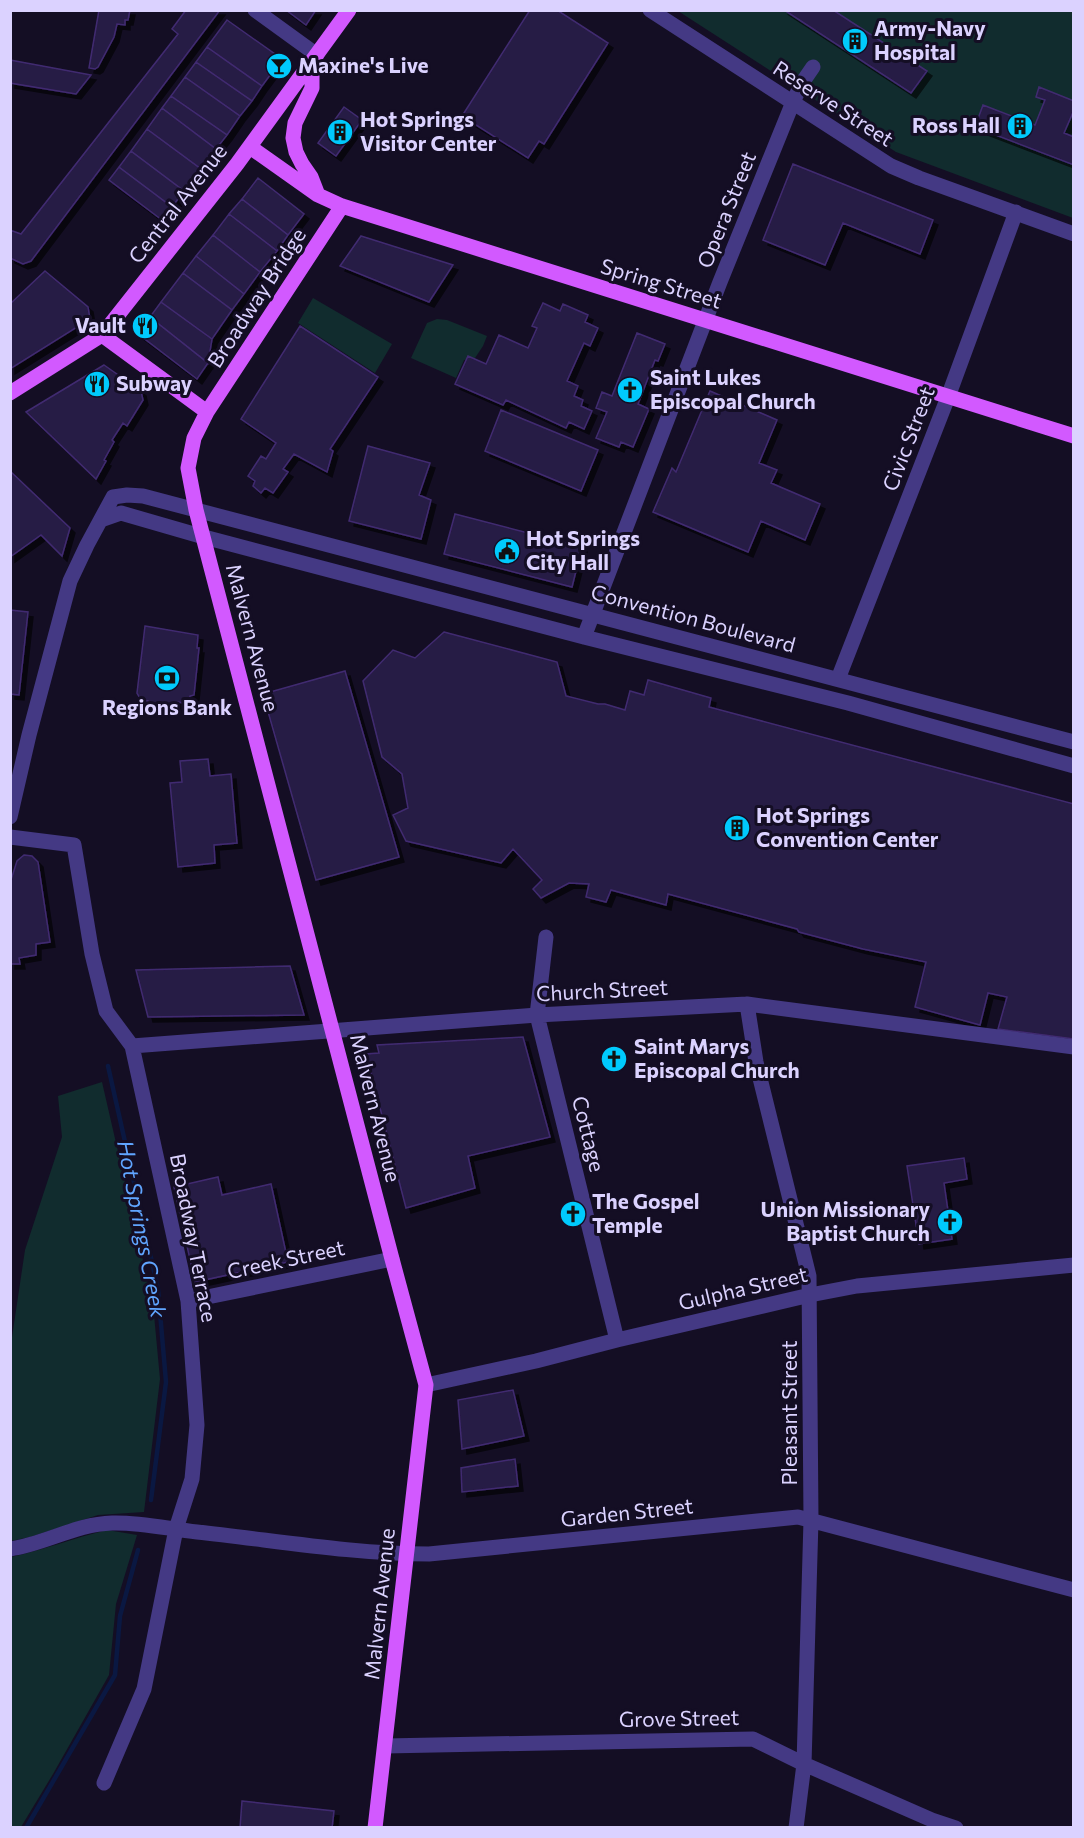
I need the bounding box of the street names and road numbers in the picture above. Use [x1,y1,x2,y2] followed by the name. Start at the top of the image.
[769,55,899,151] street label: Reserve Street
[122,138,231,268] street label: Central Avenue
[691,148,760,271] street label: Opera Street
[201,223,310,372] street label: Broadway Bridge
[598,252,725,313] street label: Spring Street
[876,383,939,494] street label: Civic Street
[222,561,285,714] street label: Malvern Avenue
[588,578,798,657] street label: Convention Boulevard
[535,974,668,1005] street label: Church Street
[346,1031,407,1184] street label: Malvern Avenue
[568,1093,611,1174] street label: Cottage
[166,1151,223,1324] street label: Broadway Terrace
[225,1234,347,1283] street label: Creek Street
[676,1261,809,1314] street label: Gulpha Street
[776,1340,801,1486] street label: Pleasant Street
[559,1492,694,1531] street label: Garden Street
[358,1527,399,1681] street label: Malvern Avenue
[619,1704,739,1731] street label: Grove Street

